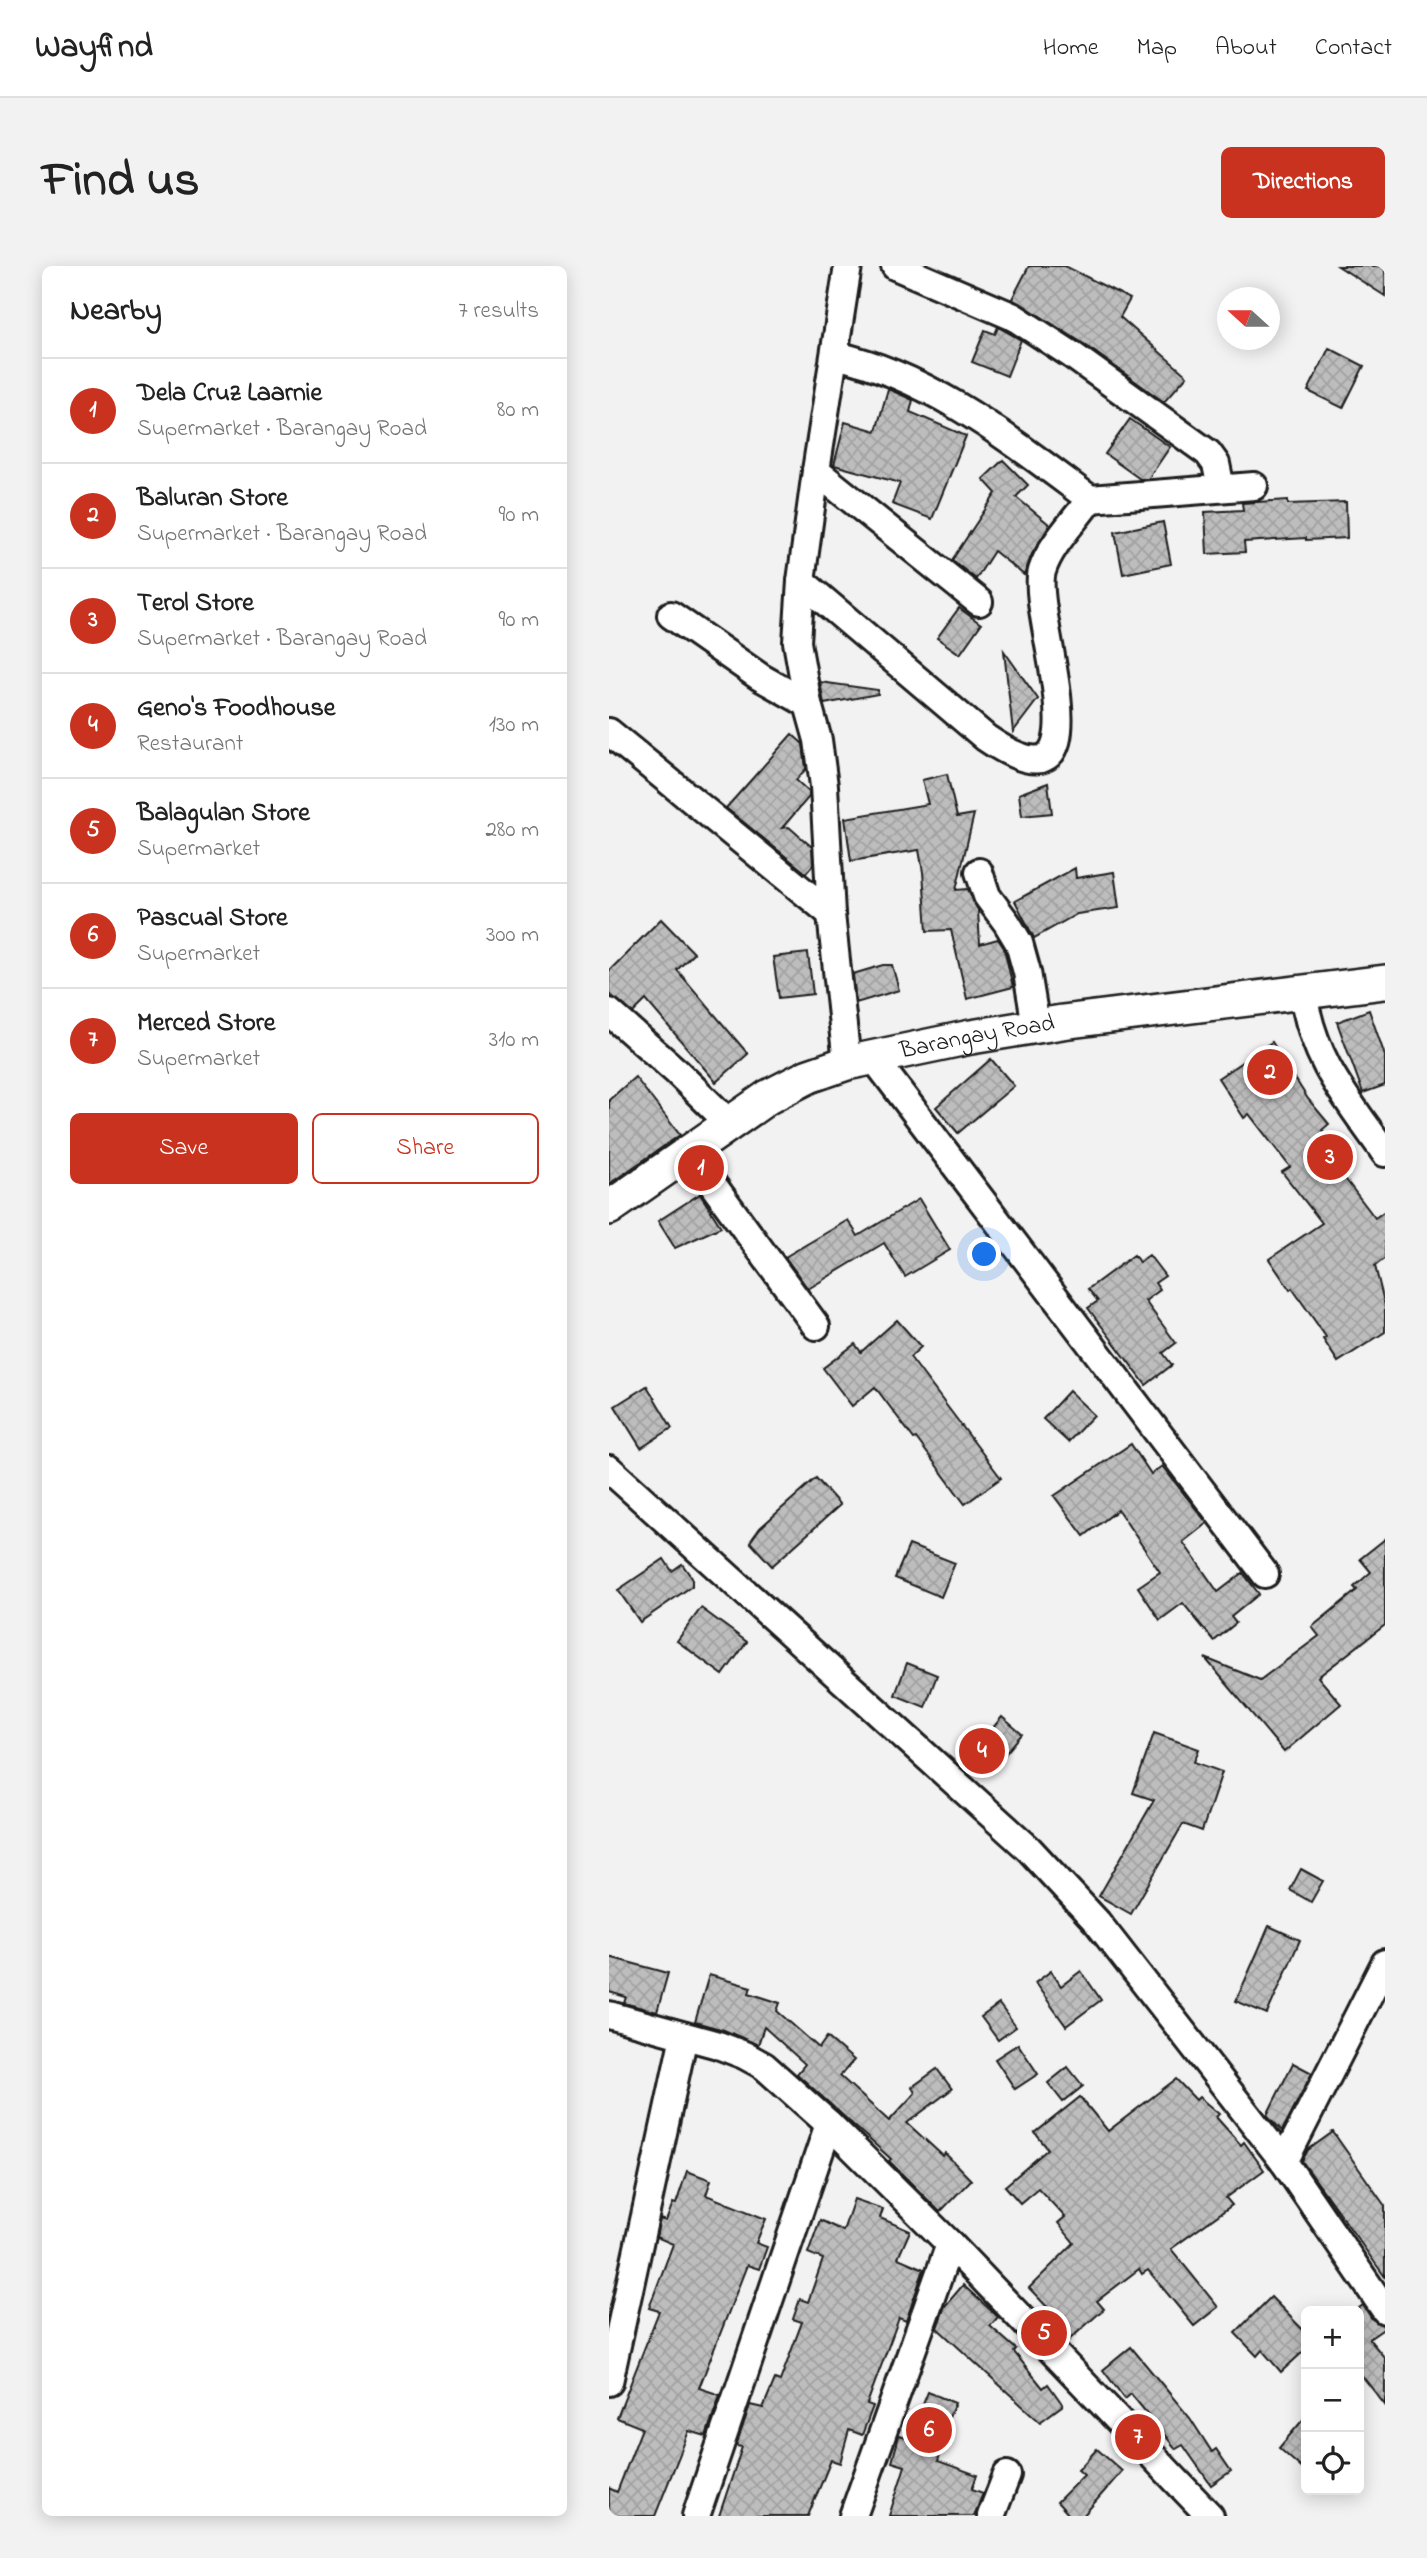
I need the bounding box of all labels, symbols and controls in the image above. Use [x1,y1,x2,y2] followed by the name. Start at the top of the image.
[35,24,153,72] text: Wayfind
[1043,31,1099,66] text: Home
[1137,31,1177,66] text: Map
[1215,31,1277,66] text: About
[1315,31,1392,66] text: Contact
[42,146,199,218] text: Find us
[1221,147,1385,218] button: Directions
[1217,287,1280,350] north arrow
[70,290,162,334] text: Nearby
[458,295,539,328] text: 7 results
[137,375,322,413] text: Dela Cruz Laarnie
[89,394,97,427] text: 1
[497,394,539,427] text: 80 m
[137,413,427,446] text: Supermarket · Barangay Road
[137,480,288,518] text: Baluran Store
[87,499,99,532] text: 2
[499,499,539,532] text: 90 m
[137,518,427,551] text: Supermarket · Barangay Road
[137,585,254,623] text: Terol Store
[88,604,98,637] text: 3
[499,604,539,637] text: 90 m
[137,623,427,656] text: Supermarket · Barangay Road
[137,690,335,728] text: Geno's Foodhouse
[88,709,98,742] text: 4
[489,709,539,742] text: 130 m
[137,728,244,761] text: Restaurant
[137,795,310,833] text: Balagulan Store
[86,814,100,847] text: 5
[485,814,539,847] text: 280 m
[137,833,260,866] text: Supermarket
[137,900,288,938] text: Pascual Store
[88,919,98,952] text: 6
[486,919,539,952] text: 300 m
[137,938,260,971] text: Supermarket
[137,1005,275,1043] text: Merced Store
[896,1006,1058,1069] street label: Barangay Road
[88,1024,98,1057] text: 7
[489,1024,539,1057] text: 310 m
[137,1043,260,1076] text: Supermarket
[1247,1046,1293,1098] pin: 2
[70,1113,298,1184] button: Save
[312,1113,539,1184] button: Share
[1307,1131,1353,1183] pin: 3
[678,1142,724,1194] pin: 1
[967,1237,1001,1271] your location
[959,1725,1005,1777] pin: 4
[1301,2306,1364,2495] map controls
[1301,2306,1364,2369] button: +
[1021,2307,1067,2359] pin: 5
[1301,2369,1364,2432] button: −
[906,2404,952,2456] pin: 6
[1115,2411,1161,2463] pin: 7
[1301,2432,1364,2495] button: locate

